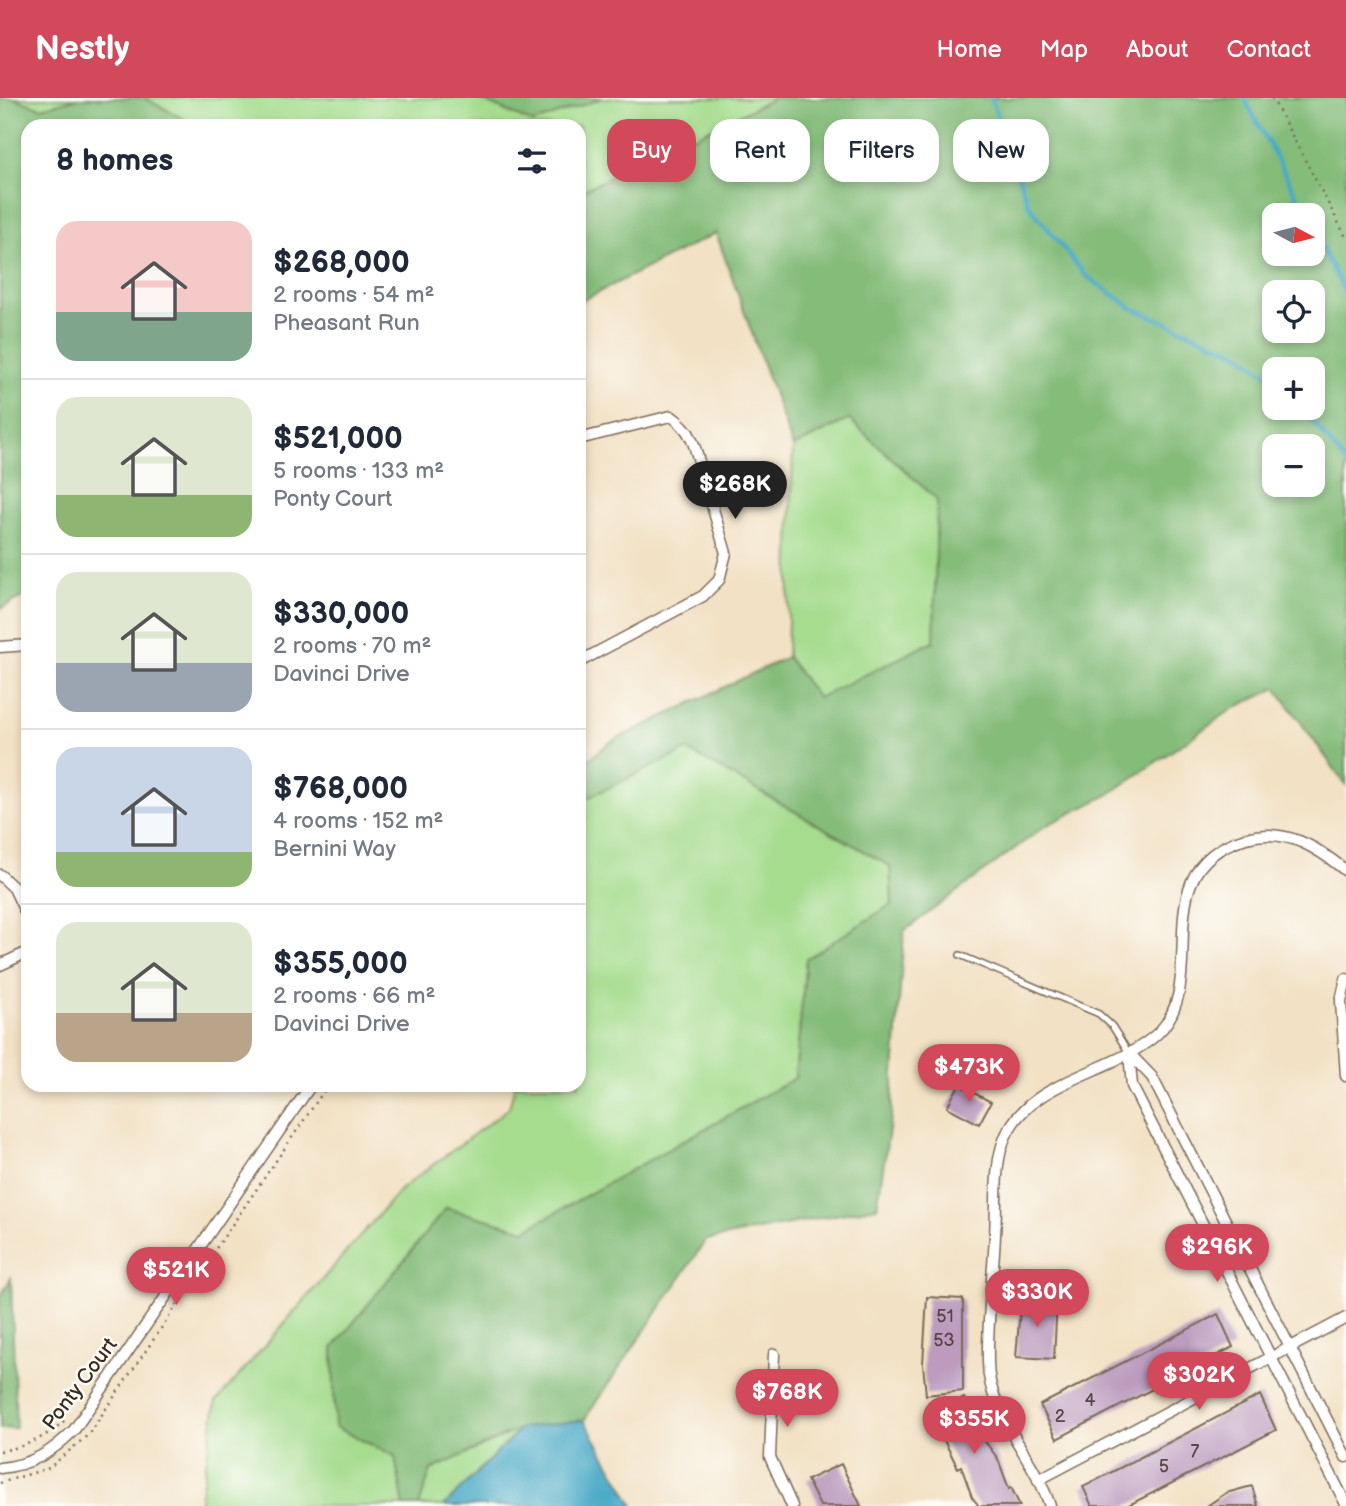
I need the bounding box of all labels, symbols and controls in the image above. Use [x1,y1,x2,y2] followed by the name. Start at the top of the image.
[35,29,129,69] text: Nestly
[937,35,1002,64] text: Home
[1040,35,1088,64] text: Map
[1126,35,1188,64] text: About
[1226,35,1311,64] text: Contact
[607,119,696,182] chip: Buy
[710,119,810,182] chip: Rent
[824,119,939,182] chip: Filters
[953,119,1049,182] chip: New
[513,142,551,180] icon: filters
[56,143,173,179] text: 8 homes
[1262,203,1325,266] north arrow
[1262,203,1325,497] map controls
[273,245,410,281] text: $268,000
[112,249,196,333] icon: home
[1262,280,1325,343] button: locate
[273,281,435,309] text: 2 rooms · 54 m²
[273,309,420,337] text: Pheasant Run
[1262,357,1325,420] button: +
[273,421,403,457] text: $521,000
[112,425,196,509] icon: home
[1262,434,1325,497] button: −
[273,457,444,485] text: 5 rooms · 133 m²
[686,462,784,521] pin: $268K
[699,470,771,498] text: $268K
[273,485,392,513] text: Ponty Court
[273,596,409,632] text: $330,000
[112,600,196,684] icon: home
[273,632,432,660] text: 2 rooms · 70 m²
[273,660,410,688] text: Davinci Drive
[273,771,408,807] text: $768,000
[112,775,196,859] icon: home
[273,807,443,835] text: 4 rooms · 152 m²
[273,835,396,863] text: Bernini Way
[273,946,408,982] text: $355,000
[112,950,196,1034] icon: home
[273,982,435,1010] text: 2 rooms · 66 m²
[273,1010,410,1038] text: Davinci Drive
[920,1044,1018,1104] pin: $473K
[934,1053,1004,1081] text: $473K
[1168,1224,1266,1284] pin: $296K
[1181,1233,1253,1261] text: $296K
[127,1248,225,1307] pin: $521K
[142,1256,210,1284] text: $521K
[988,1270,1086,1329] pin: $330K
[1001,1278,1073,1306] text: $330K
[936,1306,954,1327] house number: 51
[933,1330,955,1351] house number: 53
[37,1333,123,1435] street label: Ponty Court
[1150,1352,1248,1412] pin: $302K
[1163,1361,1235,1389] text: $302K
[738,1370,836,1429] pin: $768K
[751,1378,823,1406] text: $768K
[1085,1390,1096,1411] house number: 4
[925,1396,1023,1456] pin: $355K
[939,1405,1009,1433] text: $355K
[1055,1406,1066,1427] house number: 2
[1191,1441,1200,1462] house number: 7
[1159,1456,1169,1477] house number: 5

